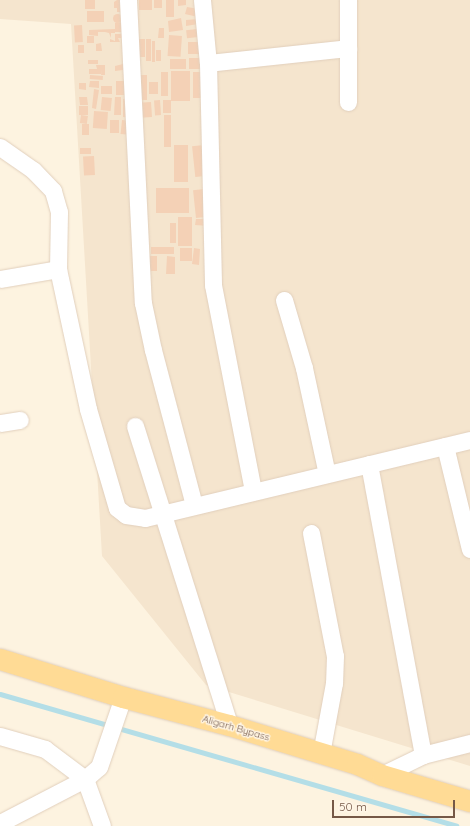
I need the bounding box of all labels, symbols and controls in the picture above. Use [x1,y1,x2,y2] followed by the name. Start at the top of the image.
[201,713,271,743] street label: Aligarh Bypass
[334,792,457,818] scale bar
[339,799,367,814] text: 50 m

